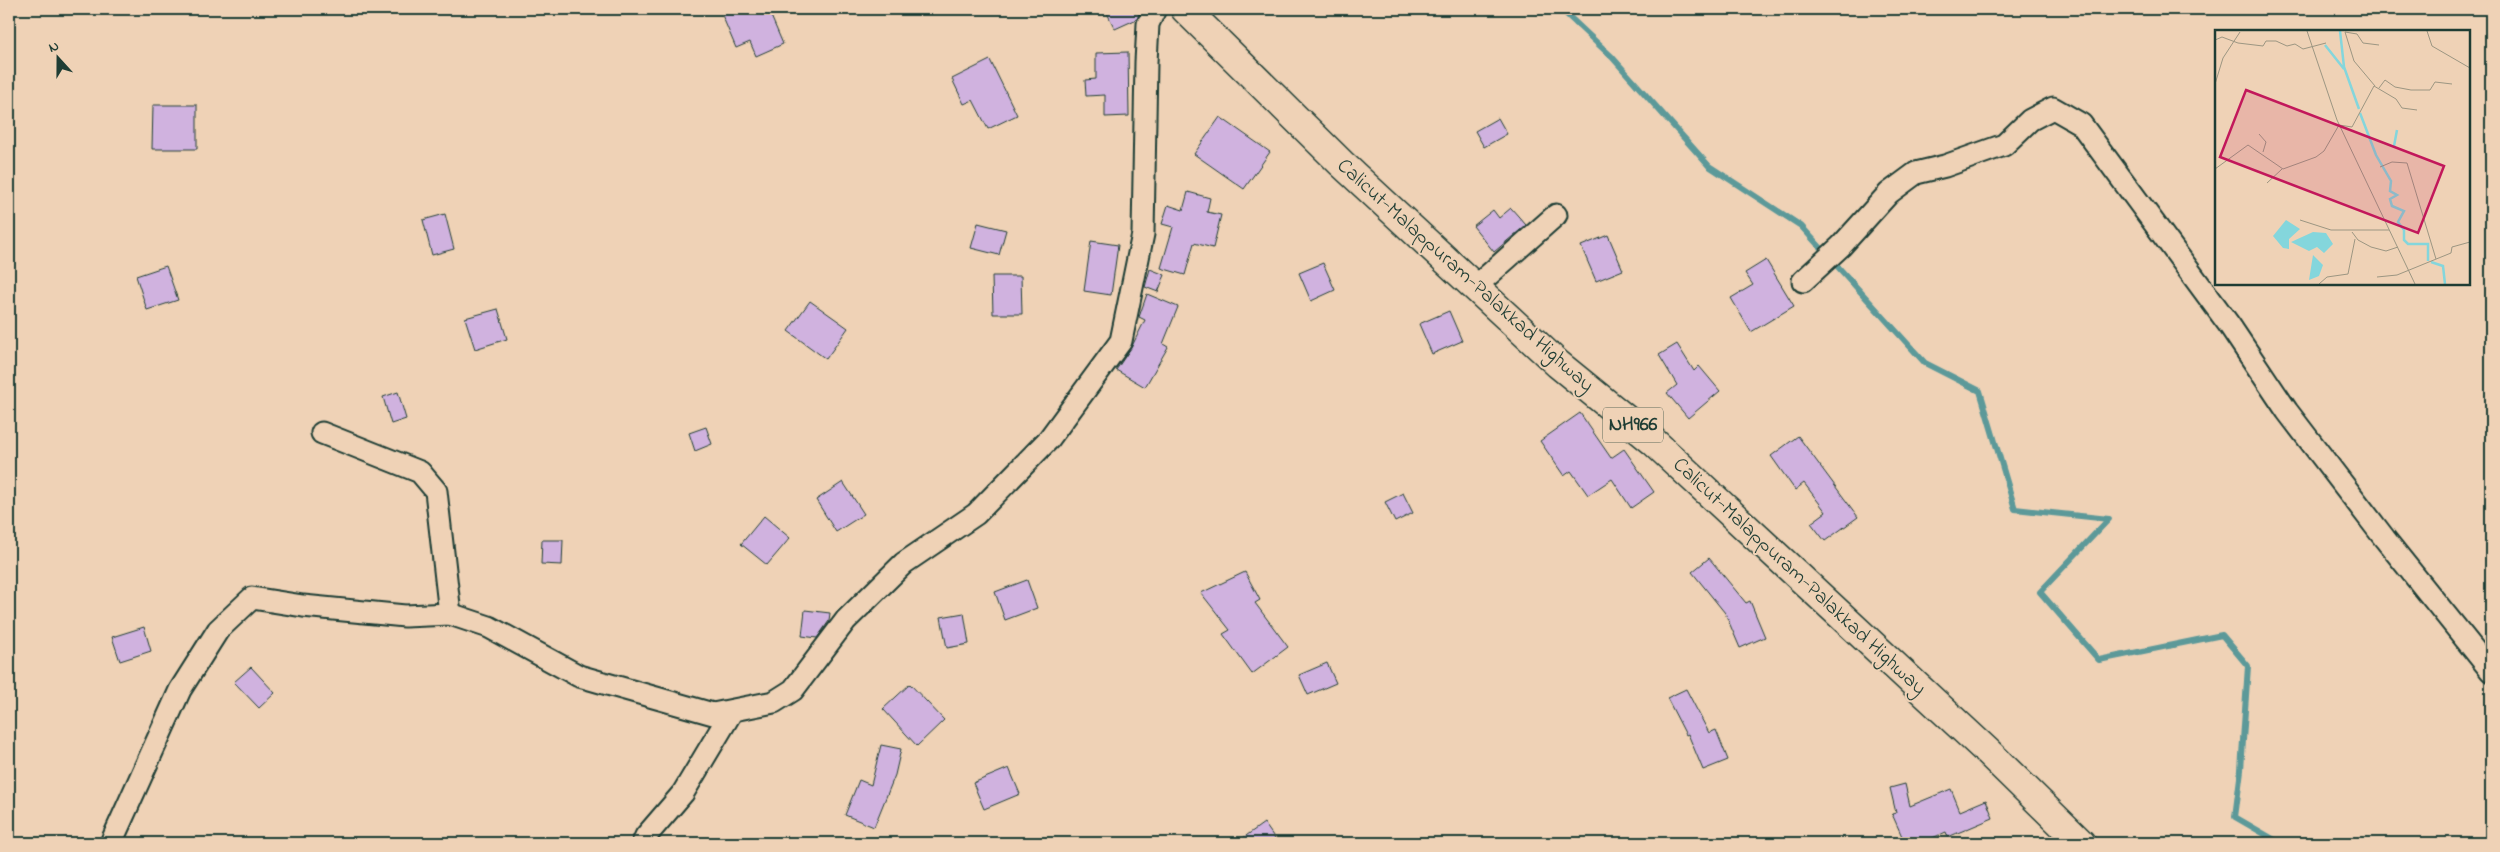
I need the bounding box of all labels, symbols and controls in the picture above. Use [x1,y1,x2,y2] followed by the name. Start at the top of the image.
[2215,30,2470,285] inset map
[32,32,82,82] north arrow
[46,36,62,59] text: N
[1328,152,1600,402] street label: Calicut-Malappuram-Palakkad Highway
[1603,408,1663,442] road number: NH966
[1664,451,1933,704] street label: Calicut-Malappuram-Palakkad Highway

